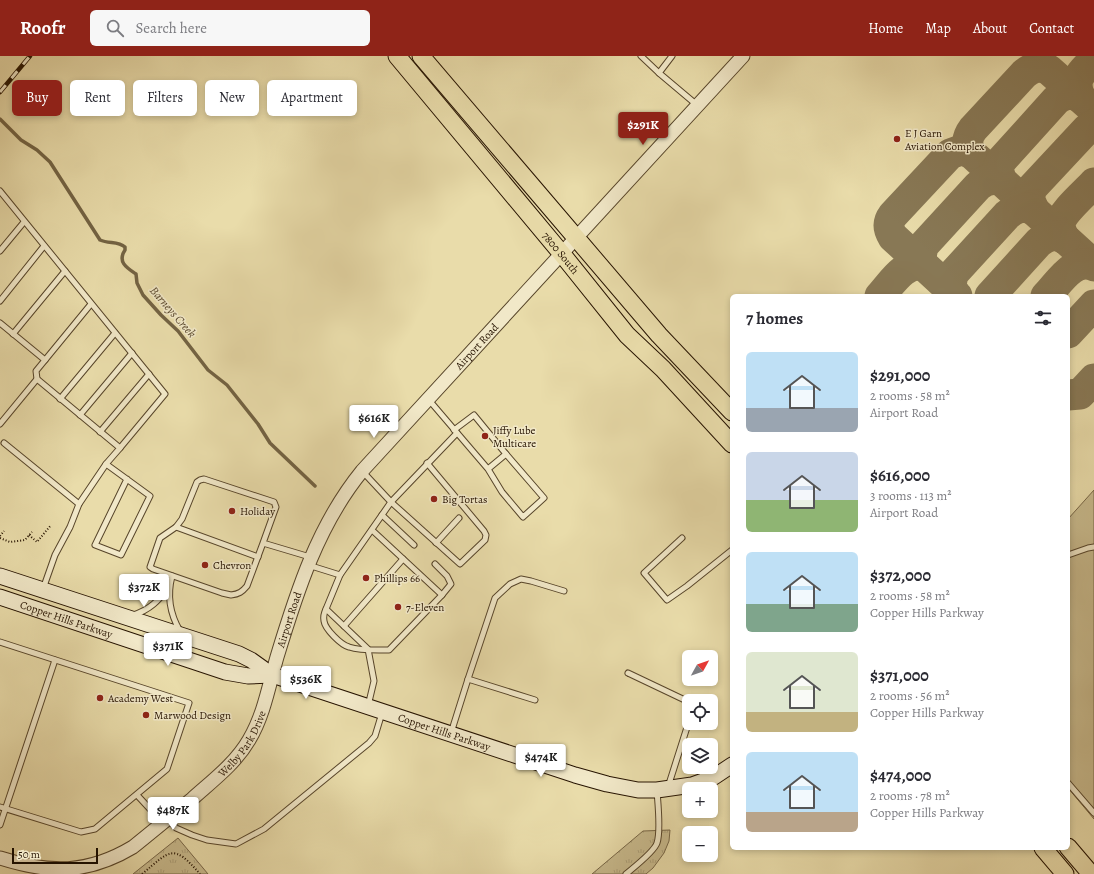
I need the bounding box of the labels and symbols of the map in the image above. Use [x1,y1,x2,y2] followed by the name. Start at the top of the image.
[615,112,671,146] pin: $291K
[904,126,985,154] place label: E J Garn Aviation Complex
[892,134,902,144] marker: E J Garn Aviation Complex
[539,229,582,277] street label: 7800 South
[146,283,200,342] water label: Barneys Creek
[451,320,502,374] street label: Airport Road
[346,405,402,439] pin: $616K
[493,423,536,451] place label: Jiffy Lube Multicare
[480,431,490,441] marker: Jiffy Lube Multicare
[442,492,487,507] place label: Big Tortas
[429,494,439,504] marker: Big Tortas
[240,504,275,519] place label: Holiday
[227,506,237,516] marker: Holiday
[213,558,251,573] place label: Chevron
[200,560,210,570] marker: Chevron
[374,571,420,586] place label: Phillips 66
[361,573,371,583] marker: Phillips 66
[116,574,172,608] pin: $372K
[273,590,305,650] street label: Airport Road
[18,597,114,642] street label: Copper Hills Parkway
[406,600,444,615] place label: 7-Eleven
[393,602,403,612] marker: 7-Eleven
[140,633,196,667] pin: $371K
[682,650,718,686] north arrow
[278,666,334,700] pin: $536K
[107,691,174,706] place label: Academy West
[95,693,105,703] marker: Academy West
[154,708,231,723] place label: Marwood Design
[214,709,270,781] street label: Welby Park Drive
[141,710,151,720] marker: Marwood Design
[396,710,492,755] street label: Copper Hills Parkway
[513,744,569,778] pin: $474K
[145,797,201,831] pin: $487K
[12,846,98,865] scale bar

